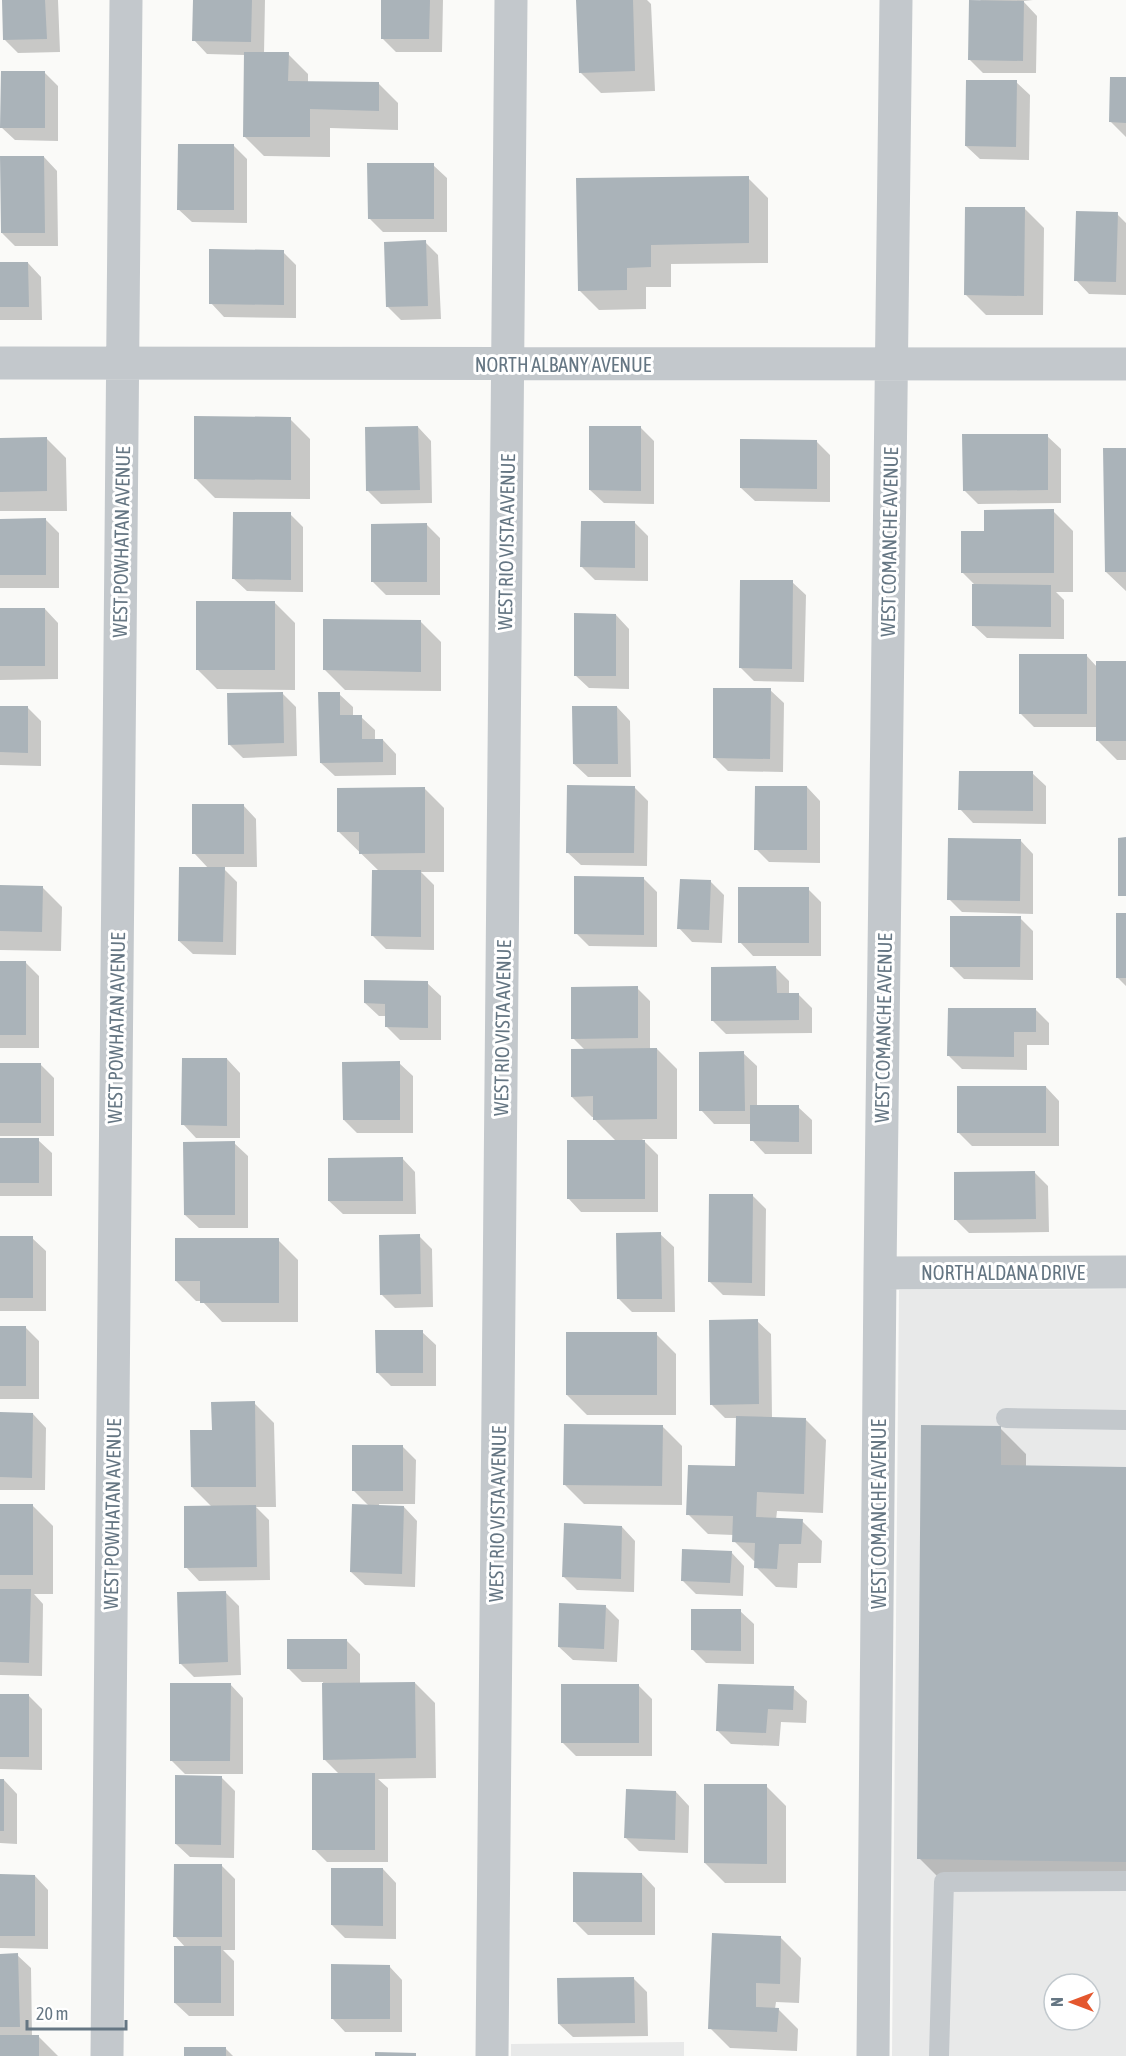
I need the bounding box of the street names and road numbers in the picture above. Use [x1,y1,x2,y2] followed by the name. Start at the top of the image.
[475,353,652,376] street label: NORTH ALBANY AVENUE
[108,446,134,638] street label: WEST POWHATAN AVENUE
[876,446,902,637] street label: WEST COMANCHE AVENUE
[493,453,519,630] street label: WEST RIO VISTA AVENUE
[103,932,129,1124] street label: WEST POWHATAN AVENUE
[870,932,896,1123] street label: WEST COMANCHE AVENUE
[489,939,515,1116] street label: WEST RIO VISTA AVENUE
[921,1261,1086,1284] street label: NORTH ALDANA DRIVE
[99,1418,125,1610] street label: WEST POWHATAN AVENUE
[867,1419,890,1609] street label: WEST COMANCHE AVENUE
[484,1425,510,1602] street label: WEST RIO VISTA AVENUE

